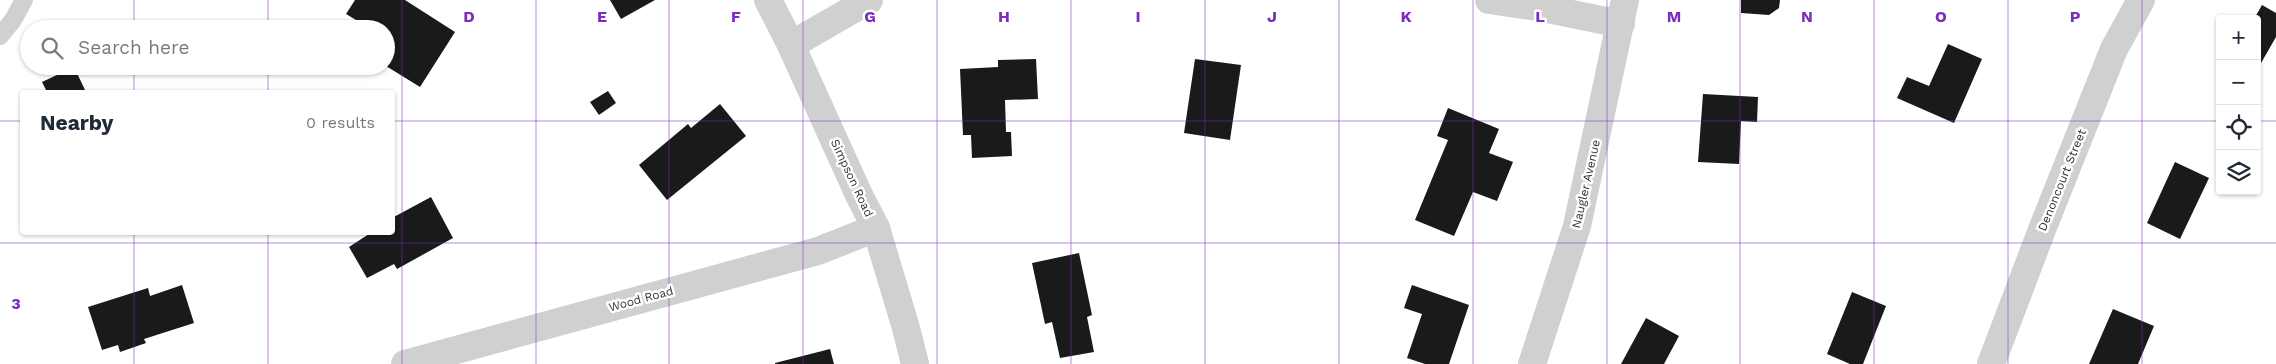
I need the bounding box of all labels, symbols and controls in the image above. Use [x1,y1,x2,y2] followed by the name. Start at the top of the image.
[463,7,475,26] text: D
[597,7,607,26] text: E
[731,7,741,26] text: F
[864,7,876,26] text: G
[998,7,1010,26] text: H
[1135,7,1141,26] text: I
[1267,7,1277,26] text: J
[1400,7,1412,26] text: K
[1535,7,1545,26] text: L
[1667,7,1681,26] text: M
[1801,7,1813,26] text: N
[1935,7,1947,26] text: O
[2070,7,2081,26] text: P
[2216,15,2261,195] map controls
[2216,15,2261,60] button: +
[20,20,395,75] search box
[38,34,66,62] icon: search
[78,36,189,59] text: Search here
[2216,60,2261,105] button: −
[2216,105,2261,150] button: locate
[40,110,113,135] text: Nearby
[306,113,375,132] text: 0 results
[2035,127,2089,233] street label: Denoncourt Street
[828,137,876,219] street label: Simpson Road
[1569,138,1603,230] street label: Naugler Avenue
[2216,150,2261,195] button: layers
[607,284,675,314] street label: Wood Road
[11,294,21,313] text: 3

